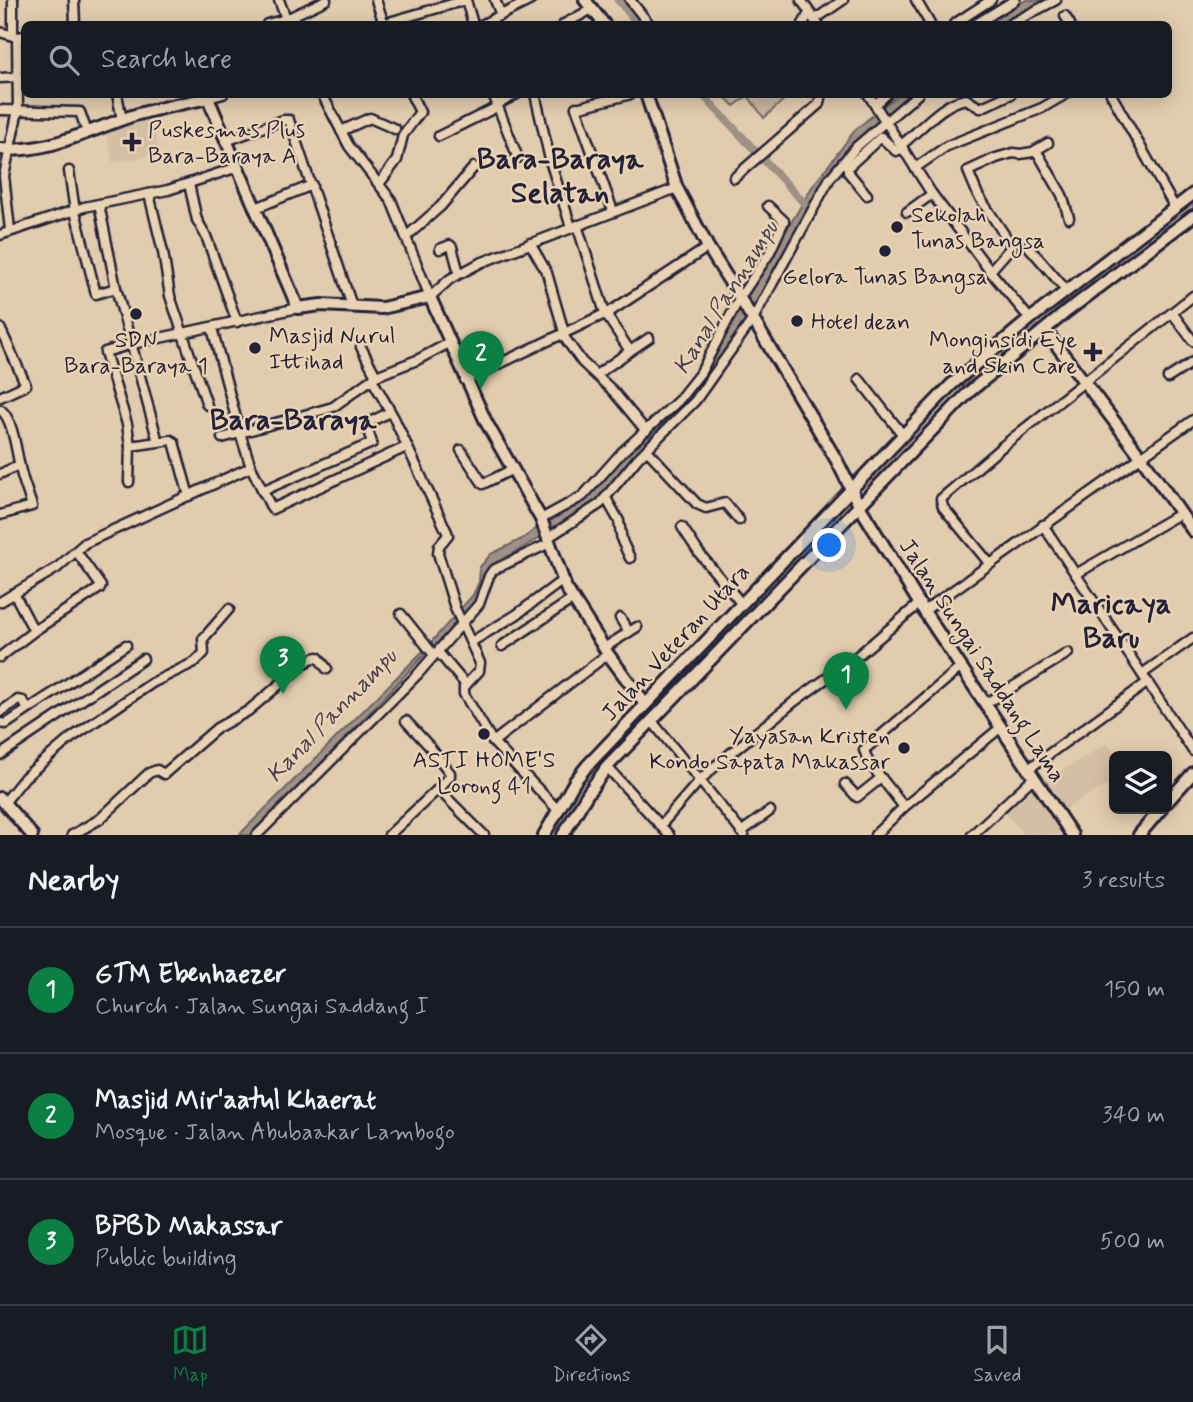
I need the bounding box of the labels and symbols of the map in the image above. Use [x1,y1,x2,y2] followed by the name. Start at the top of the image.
[148,116,305,172] place label: Puskesmas Plus Bara-Baraya A
[122,132,142,152] marker: Puskesmas Plus Bara-Baraya A
[477,140,644,213] district label: Bara-Baraya Selatan
[911,201,1045,259] place label: Sekolah Tunas Bangsa
[667,214,787,380] water label: Kanal Pannampu
[889,219,905,235] marker: Sekolah Tunas Bangsa
[877,243,893,259] marker: Gelora Tunas Bangsa
[782,263,988,295] place label: Gelora Tunas Bangsa
[128,306,144,322] marker: SDN Bara-Baraya 1
[811,308,910,338] place label: Hotel dean
[789,313,805,329] marker: Hotel dean
[269,322,395,378] place label: Masjid Nurul Ittihad
[64,326,208,382] place label: SDN Bara-Baraya 1
[929,326,1077,382] place label: Monginsidi Eye and Skin Care
[458,331,504,389] pin: 2
[247,340,263,356] marker: Masjid Nurul Ittihad
[1083,342,1103,362] marker: Monginsidi Eye and Skin Care
[210,401,377,440] district label: Bara-Baraya
[812,528,846,562] your location
[889,533,1072,790] street label: Jalan Sungai Saddang Lama
[596,558,757,728] street label: Jalan Veteran Utara
[1051,585,1171,658] district label: Maricaya Baru
[260,636,306,694] pin: 3
[260,641,405,790] water label: Kanal Pannampu
[823,652,869,710] pin: 1
[649,722,890,778] place label: Yayasan Kristen Kondo Sapata Makassar
[476,726,492,742] marker: ASTI HOME'S Lorong 41
[896,740,912,756] marker: Yayasan Kristen Kondo Sapata Makassar
[413,746,555,804] place label: ASTI HOME'S Lorong 41

